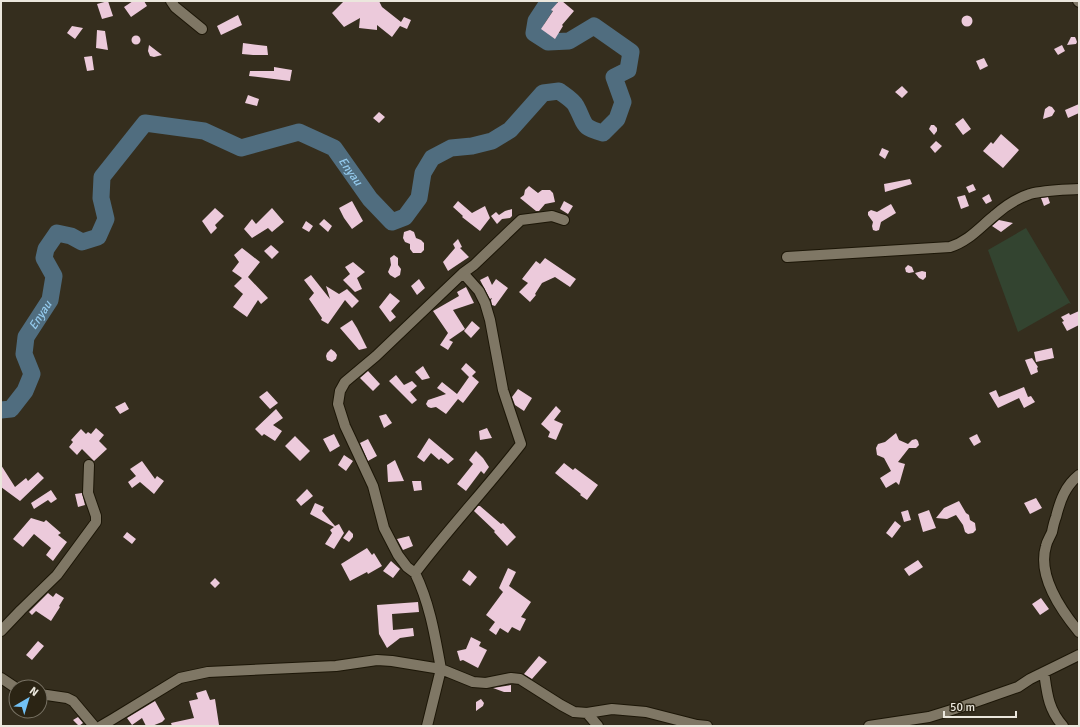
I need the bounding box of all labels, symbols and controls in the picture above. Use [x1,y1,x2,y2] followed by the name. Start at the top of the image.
[335,155,366,190] water label: Enyau
[26,297,56,333] water label: Enyau
[8,679,48,719] north arrow
[27,684,41,699] text: N
[944,693,1016,719] scale bar
[950,700,975,715] text: 50 m

